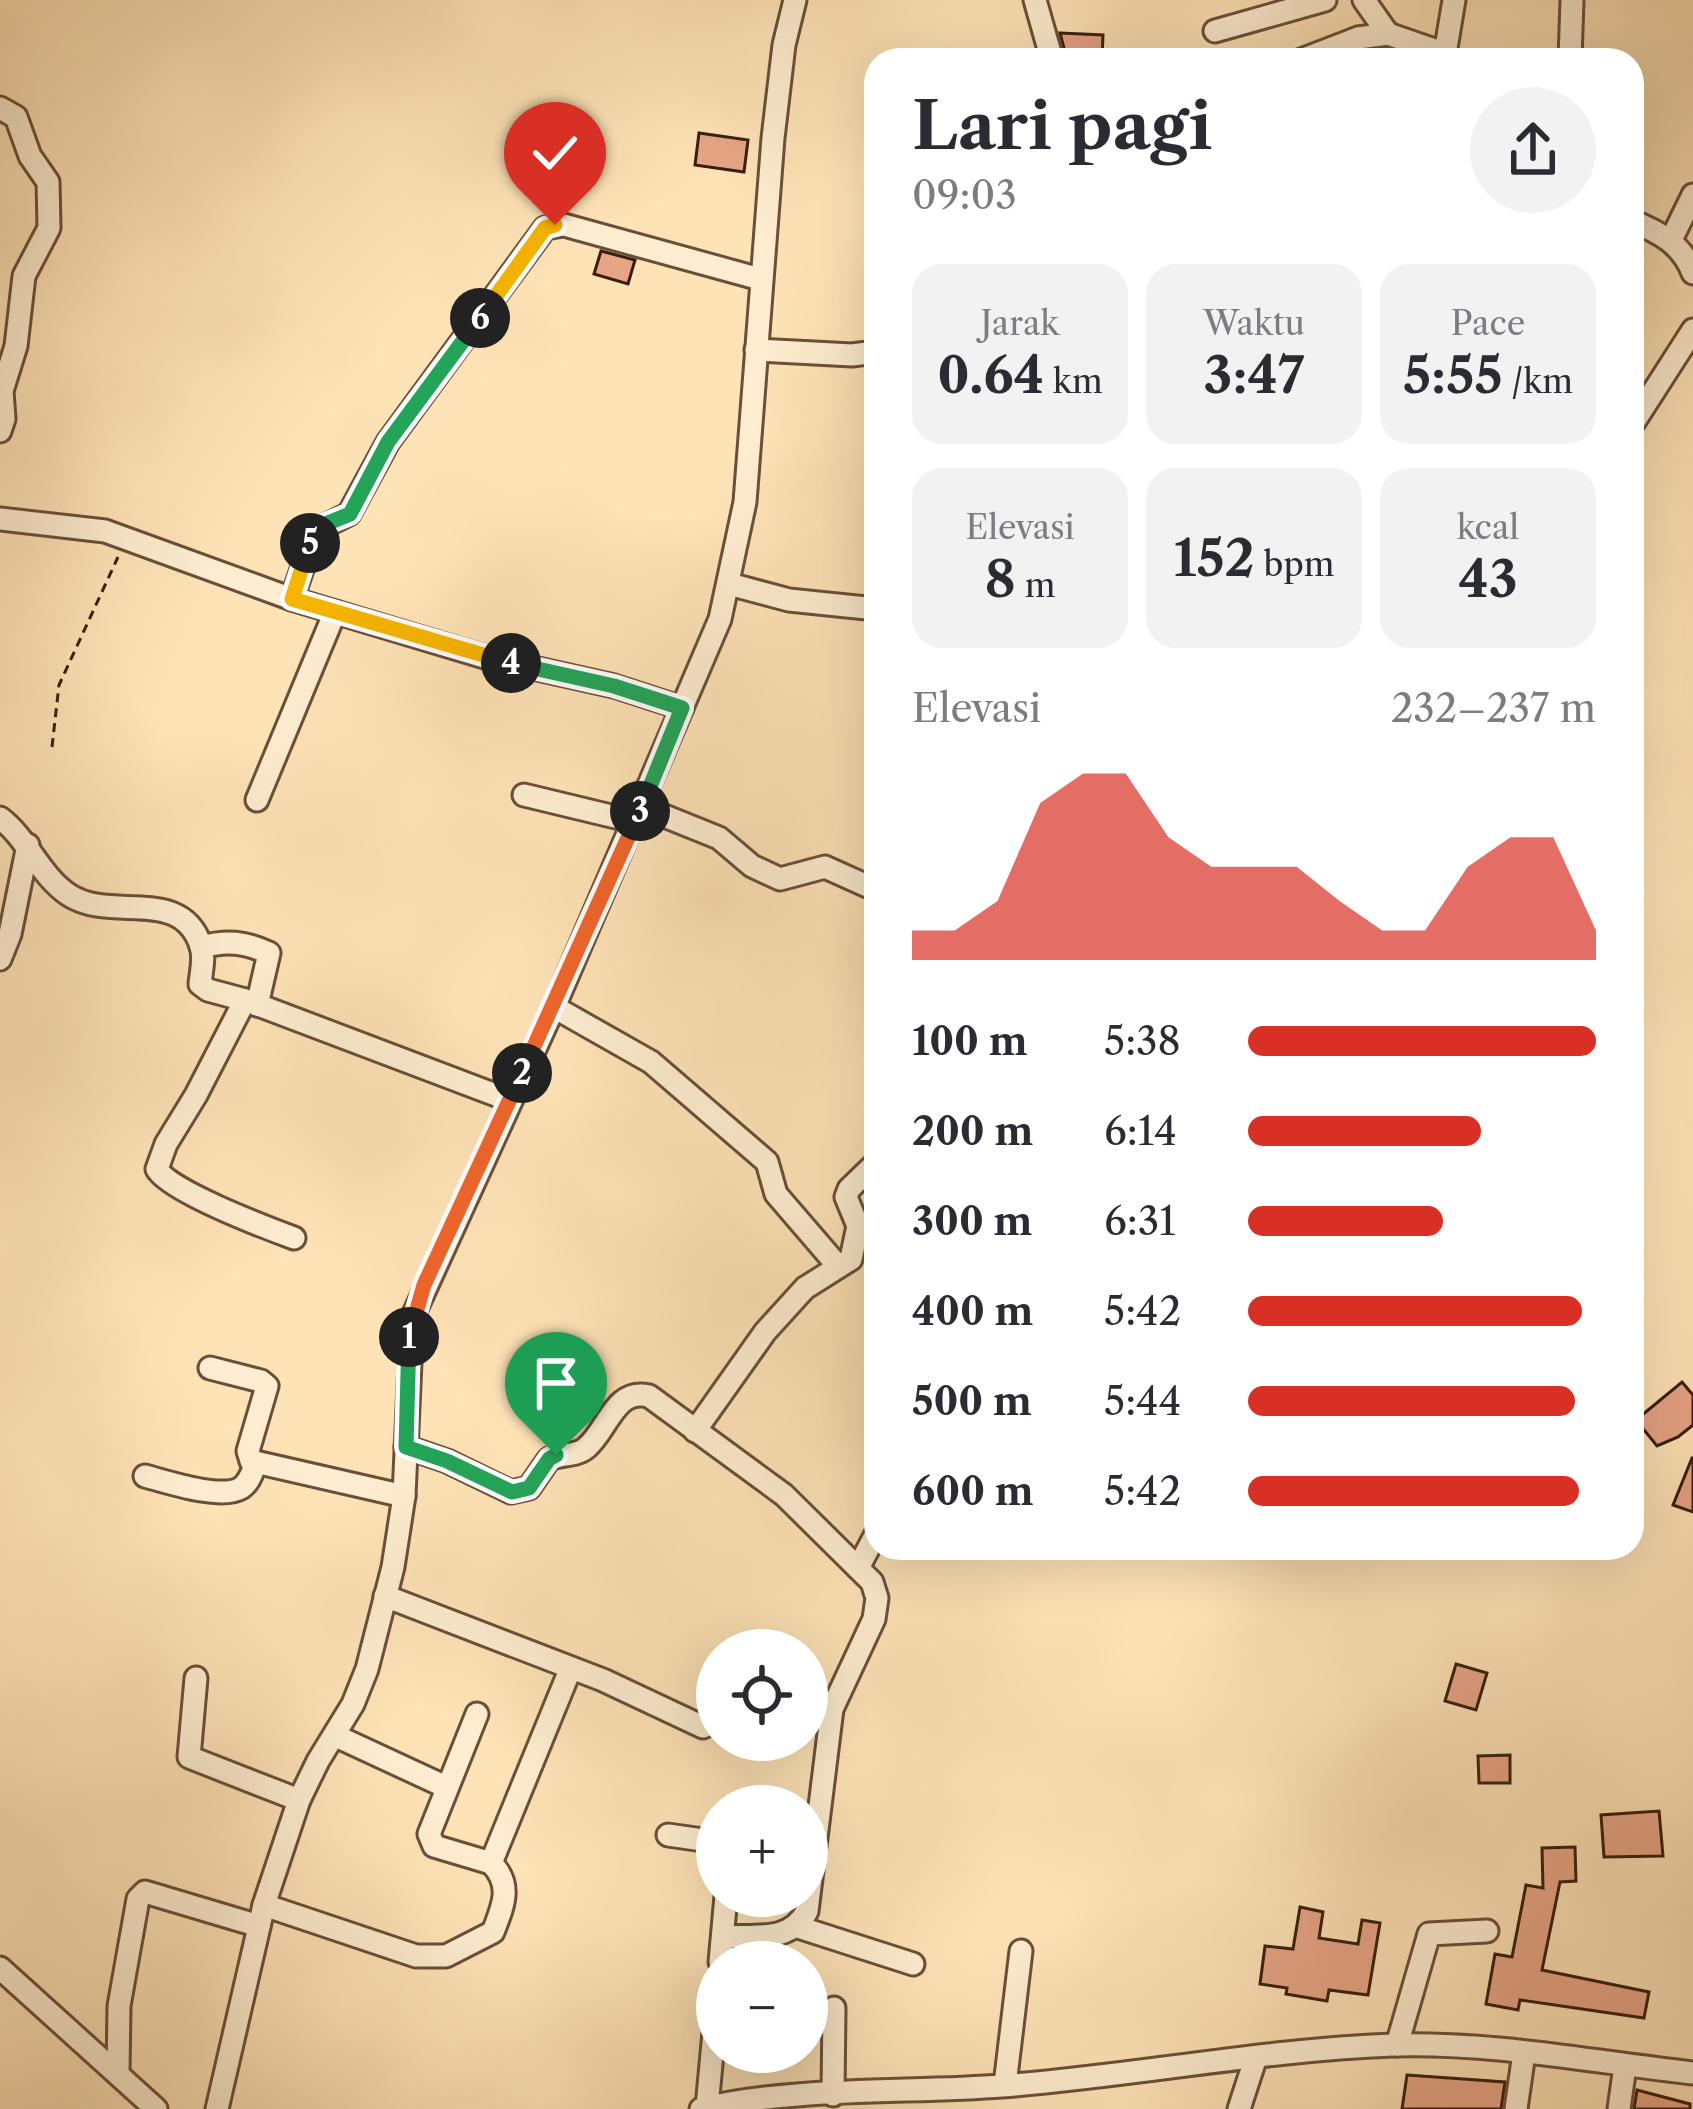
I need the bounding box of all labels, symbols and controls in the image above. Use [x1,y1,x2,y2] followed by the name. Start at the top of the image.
[912,85,1212,166] text: Lari pagi
[1470,87,1596,213] button: share
[504,102,606,225] pin
[522,120,588,186] icon: check
[912,171,1017,219] text: 09:03
[450,288,510,348] pin: 6
[470,297,490,338] text: 6
[981,303,1059,344] text: Jarak
[1203,303,1305,344] text: Waktu
[1451,303,1525,344] text: Pace
[937,344,1044,406] text: 0.64
[1204,344,1304,406] text: 3:47
[1403,344,1503,406] text: 5:55
[1044,361,1103,402] text: km
[1503,361,1573,402] text: /km
[965,507,1075,548] text: Elevasi
[1457,507,1519,548] text: kcal
[280,513,340,573] pin: 5
[301,522,319,563] text: 5
[1174,527,1255,589] text: 152
[1255,544,1335,585] text: bpm
[985,548,1016,610] text: 8
[1458,548,1518,610] text: 43
[1016,565,1055,606] text: m
[481,633,541,693] pin: 4
[501,642,521,683] text: 4
[912,684,1041,732] text: Elevasi
[1391,684,1596,732] text: 232–237 m
[610,781,670,841] pin: 3
[631,790,649,831] text: 3
[912,1017,1028,1065] text: 100 m
[1104,1017,1181,1065] text: 5:38
[492,1043,552,1103] pin: 2
[512,1052,532,1093] text: 2
[912,1107,1033,1155] text: 200 m
[1104,1107,1177,1155] text: 6:14
[912,1197,1032,1245] text: 300 m
[1104,1197,1176,1245] text: 6:31
[912,1287,1033,1335] text: 400 m
[1104,1287,1181,1335] text: 5:42
[379,1307,439,1367] pin: 1
[402,1316,416,1357] text: 1
[505,1332,607,1455] pin
[523,1350,589,1416] icon: arrive
[912,1377,1032,1425] text: 500 m
[1104,1377,1181,1425] text: 5:44
[912,1467,1034,1515] text: 600 m
[1104,1467,1181,1515] text: 5:42
[696,1629,828,2073] map controls
[696,1629,828,1761] button: locate
[696,1785,828,1917] button: +
[696,1941,828,2073] button: −

